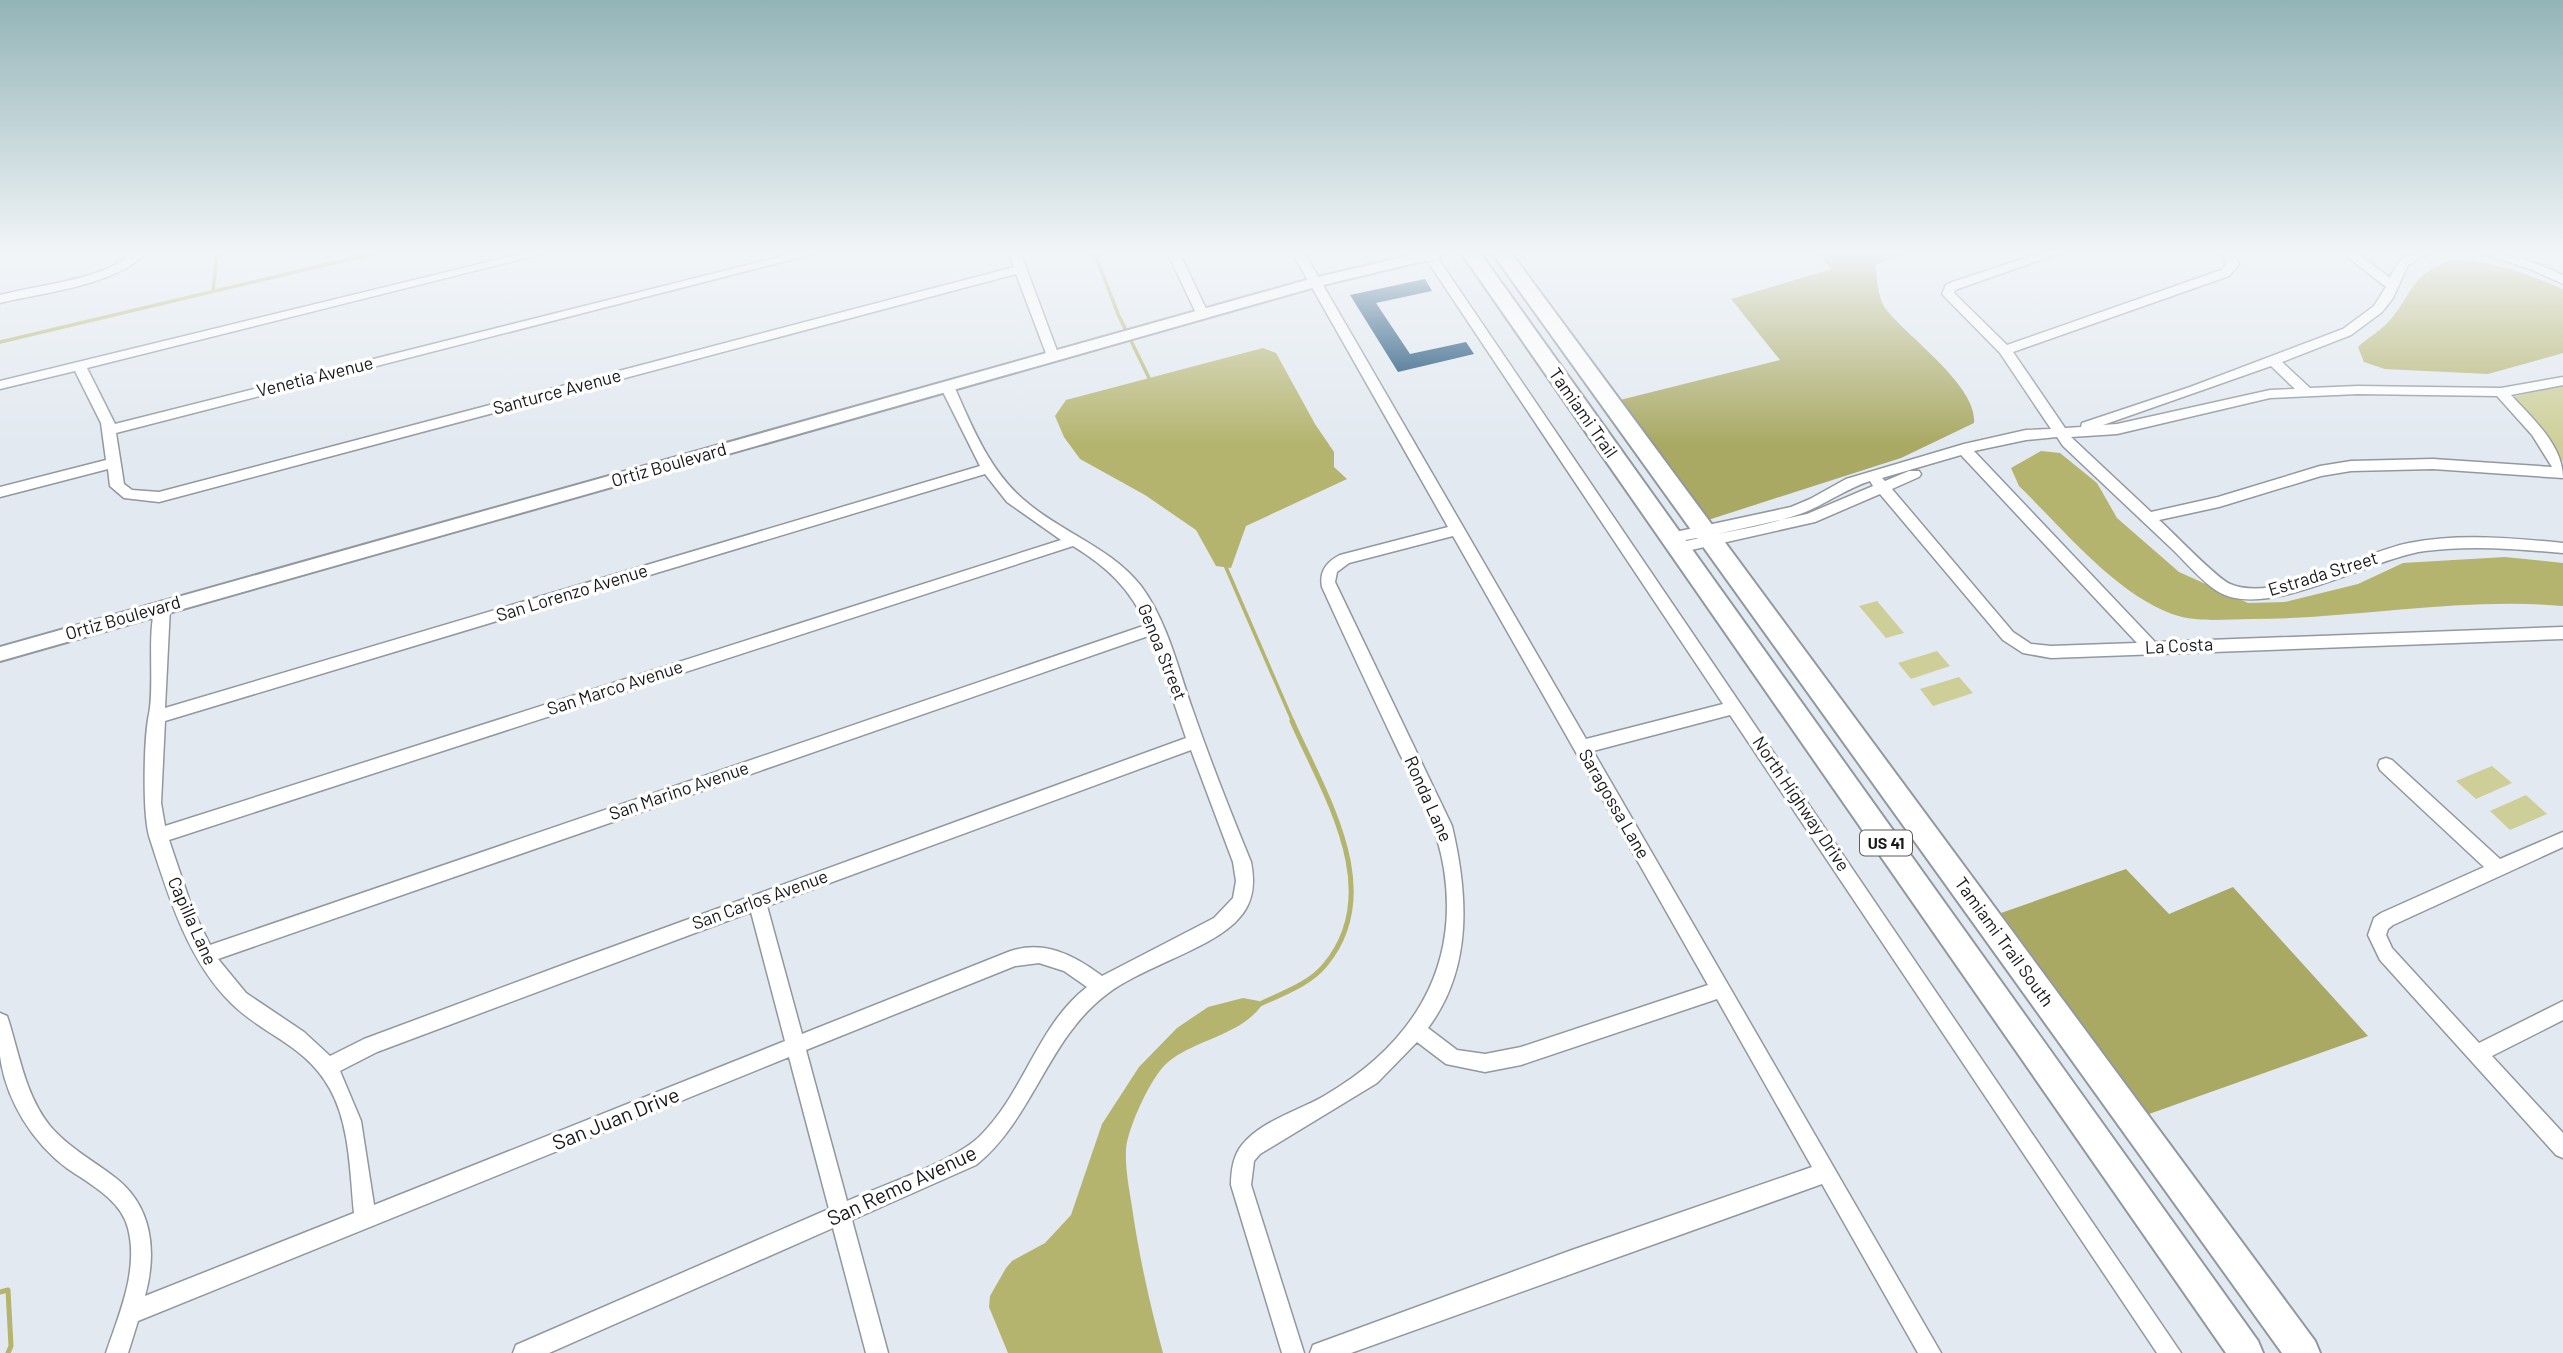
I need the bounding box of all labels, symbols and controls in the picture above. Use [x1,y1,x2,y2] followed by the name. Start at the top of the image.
[254,351,375,401] street label: Venetia Avenue
[490,363,623,419] street label: Santurce Avenue
[1545,363,1623,462] street label: Tamiami Trail
[609,437,729,491] street label: Ortiz Boulevard
[2265,546,2380,600] street label: Estrada Street
[493,559,650,626] street label: San Lorenzo Avenue
[63,590,183,644] street label: Ortiz Boulevard
[1134,600,1192,703] street label: Genoa Street
[2144,632,2214,658] street label: La Costa
[544,655,685,719] street label: San Marco Avenue
[1749,732,1855,875] street label: North Highway Drive
[1575,745,1655,862] street label: Saragossa Lane
[1400,752,1458,845] street label: Ronda Lane
[606,756,751,824] street label: San Marino Avenue
[1860,830,1912,856] road number: US 41
[689,864,831,934] street label: San Carlos Avenue
[1951,872,2059,1010] street label: Tamiami Trail South
[164,873,222,968] street label: Capilla Lane
[548,1081,683,1154] street label: San Juan Drive
[823,1139,980,1230] street label: San Remo Avenue

